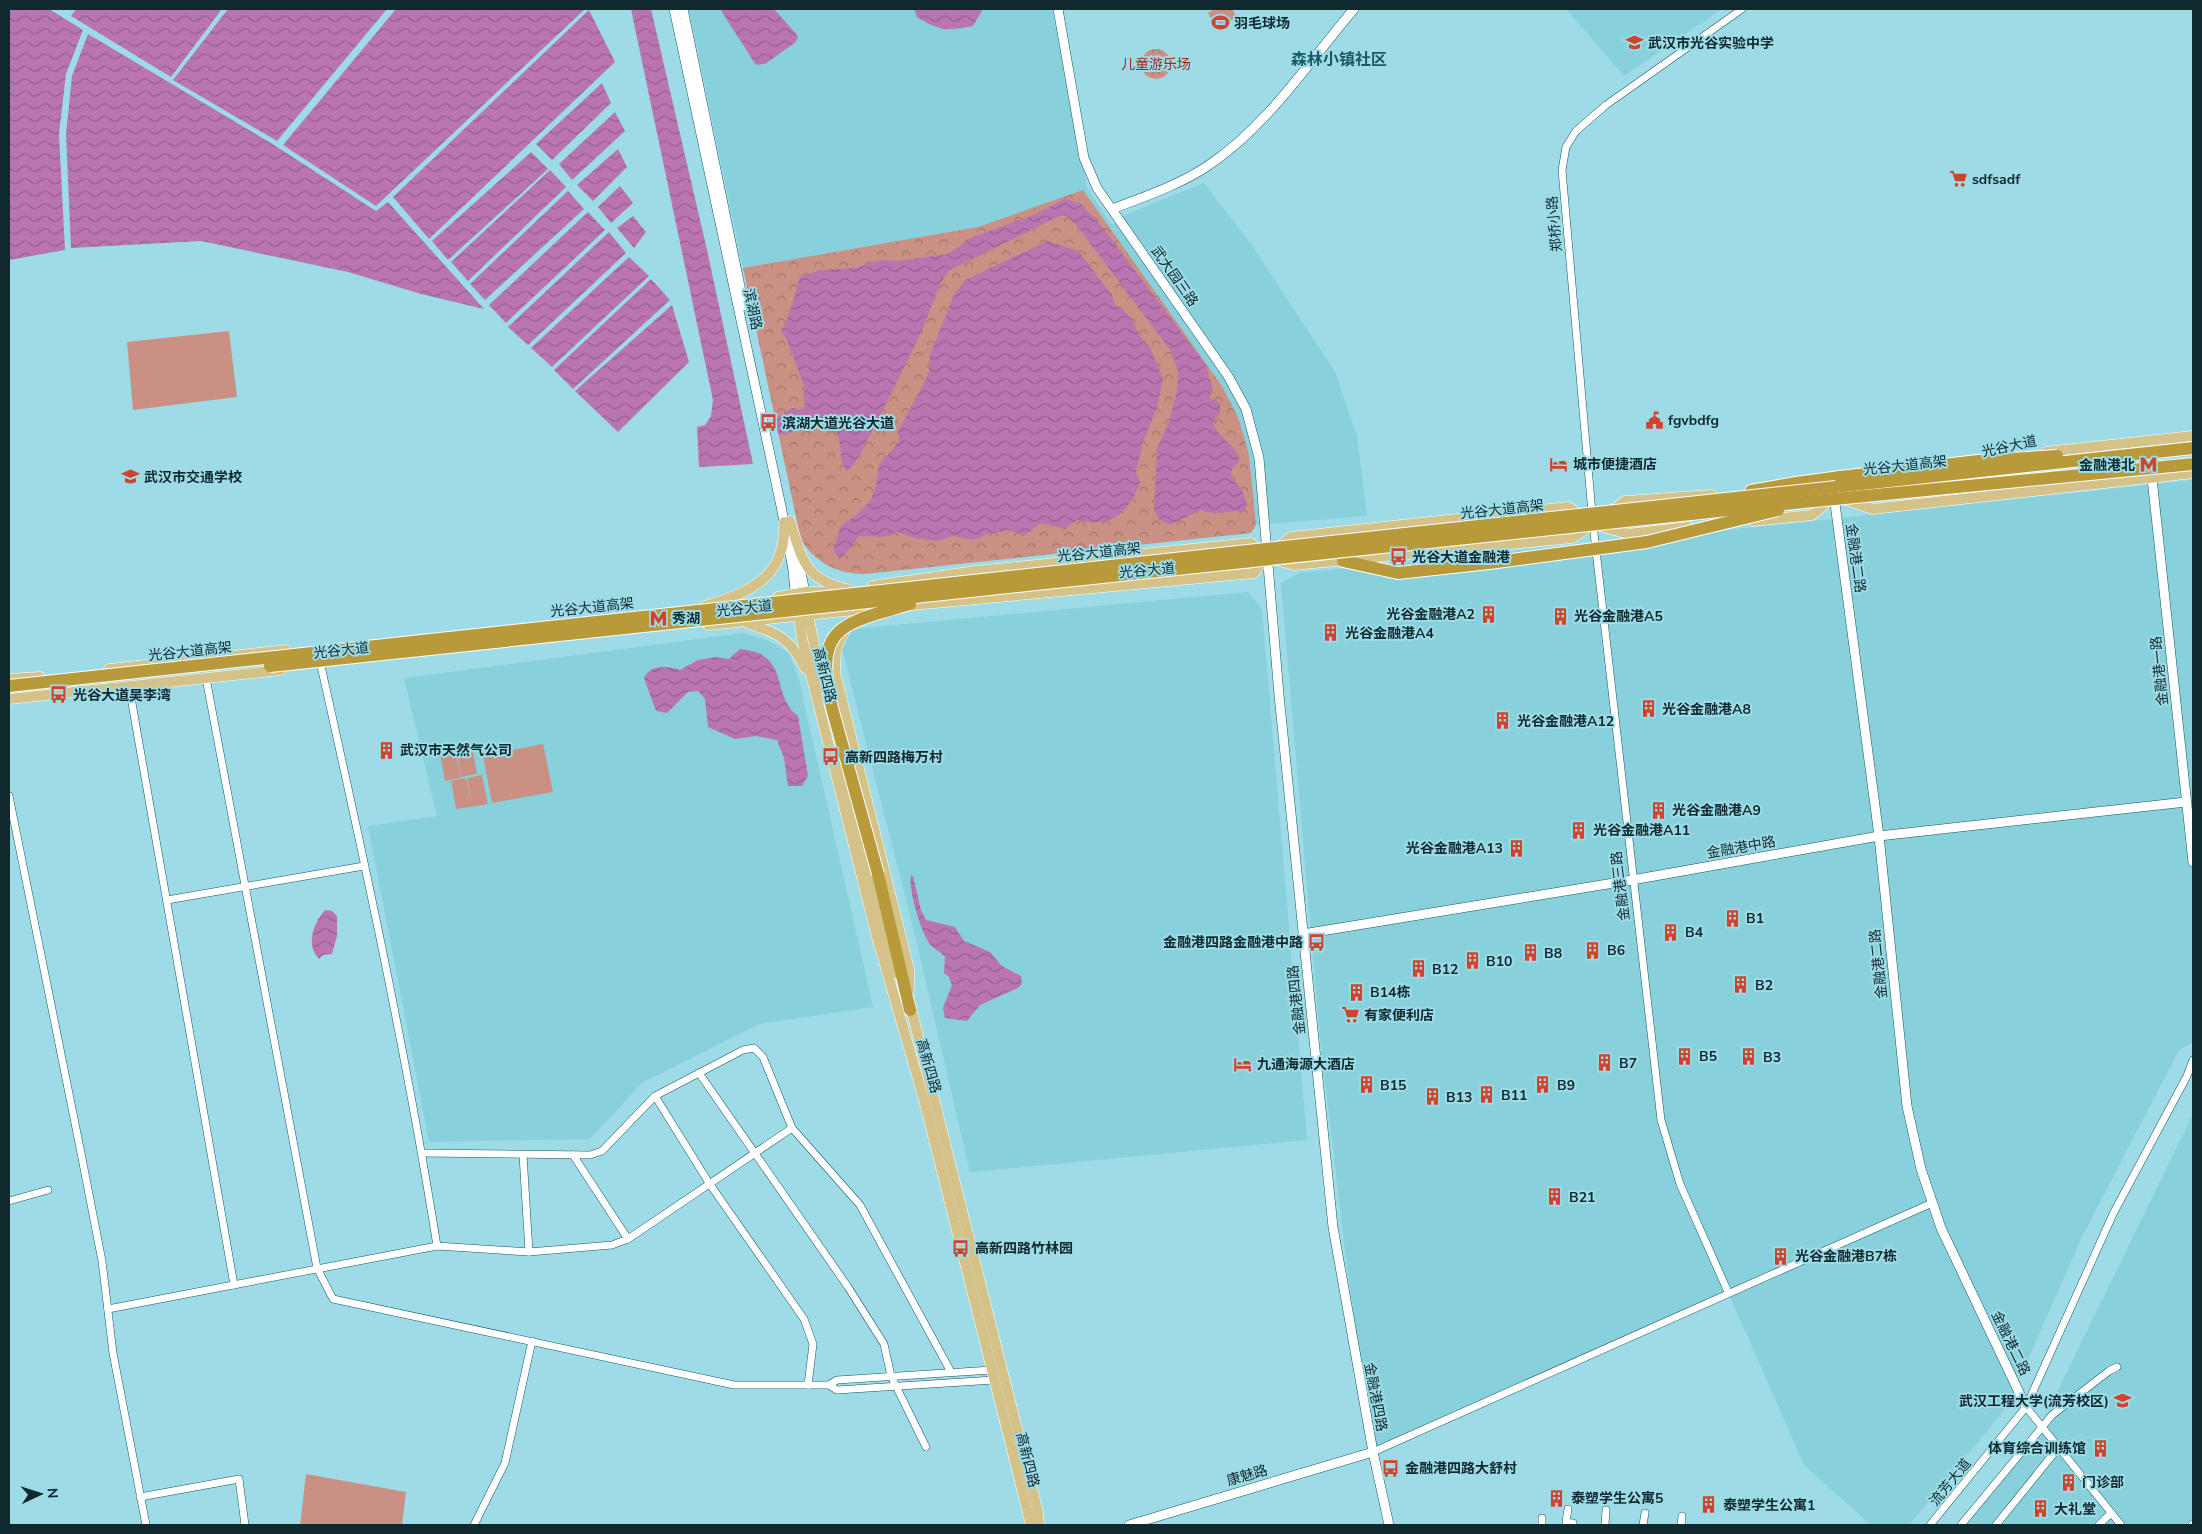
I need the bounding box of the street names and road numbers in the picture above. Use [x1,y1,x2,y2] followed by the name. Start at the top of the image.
[1543,195,1566,253] street label: 郑桥小路
[1147,242,1202,310] street label: 武大园三路
[739,287,766,332] street label: 滨湖路
[1980,431,2038,462] street label: 光谷大道
[1862,452,1948,479] street label: 光谷大道高架
[1459,496,1545,523] street label: 光谷大道高架
[1841,522,1870,594] street label: 金融港二路
[1056,539,1142,566] street label: 光谷大道高架
[1118,559,1176,582] street label: 光谷大道
[549,594,635,621] street label: 光谷大道高架
[715,596,773,621] street label: 光谷大道
[2146,635,2173,707] street label: 金融港一路
[147,638,233,665] street label: 光谷大道高架
[312,638,370,663] street label: 光谷大道
[809,646,841,705] street label: 高新四路
[1705,832,1777,863] street label: 金融港中路
[1607,850,1634,922] street label: 金融港三路
[1865,928,1892,1000] street label: 金融港二路
[1283,964,1310,1036] street label: 金融港四路
[912,1037,945,1096] street label: 高新四路
[1987,1308,2034,1379] street label: 金融港二路
[1360,1361,1392,1433] street label: 金融港四路
[1012,1431,1044,1490] street label: 高新四路
[1925,1455,1975,1510] street label: 流芳大道
[1224,1461,1270,1490] street label: 康魅路

